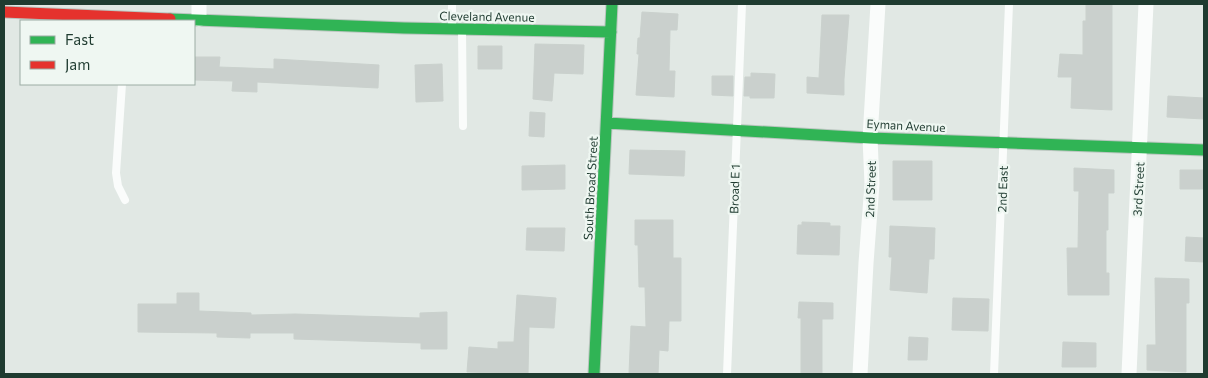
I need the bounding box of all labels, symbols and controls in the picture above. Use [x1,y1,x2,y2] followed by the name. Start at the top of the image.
[439,8,535,24] street label: Cleveland Avenue
[20,20,195,85] legend
[65,30,94,48] text: Fast
[65,55,90,73] text: Jam
[866,116,946,134] street label: Eyman Avenue
[580,136,600,240] street label: South Broad Street
[862,160,878,218] street label: 2nd Street
[1130,161,1146,217] street label: 3rd Street
[726,164,742,214] street label: Broad E 1
[994,165,1010,212] street label: 2nd East

